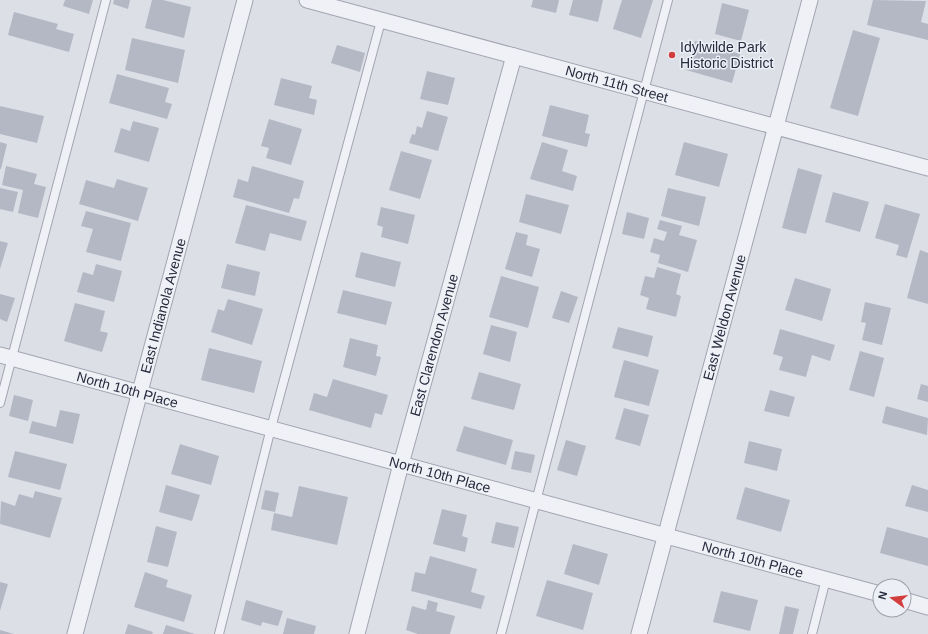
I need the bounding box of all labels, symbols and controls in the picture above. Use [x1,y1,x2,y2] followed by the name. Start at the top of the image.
[680,39,773,71] place label: Idylwilde Park Historic District
[667,50,677,60] marker: Idylwilde Park Historic District
[564,62,670,105] street label: North 11th Street
[137,236,189,375] street label: East Indianola Avenue
[700,252,749,382] street label: East Weldon Avenue
[407,272,461,418] street label: East Clarendon Avenue
[75,368,180,411] street label: North 10th Place
[388,453,493,496] street label: North 10th Place
[700,538,805,581] street label: North 10th Place
[872,578,912,618] north arrow
[876,590,889,601] text: N

